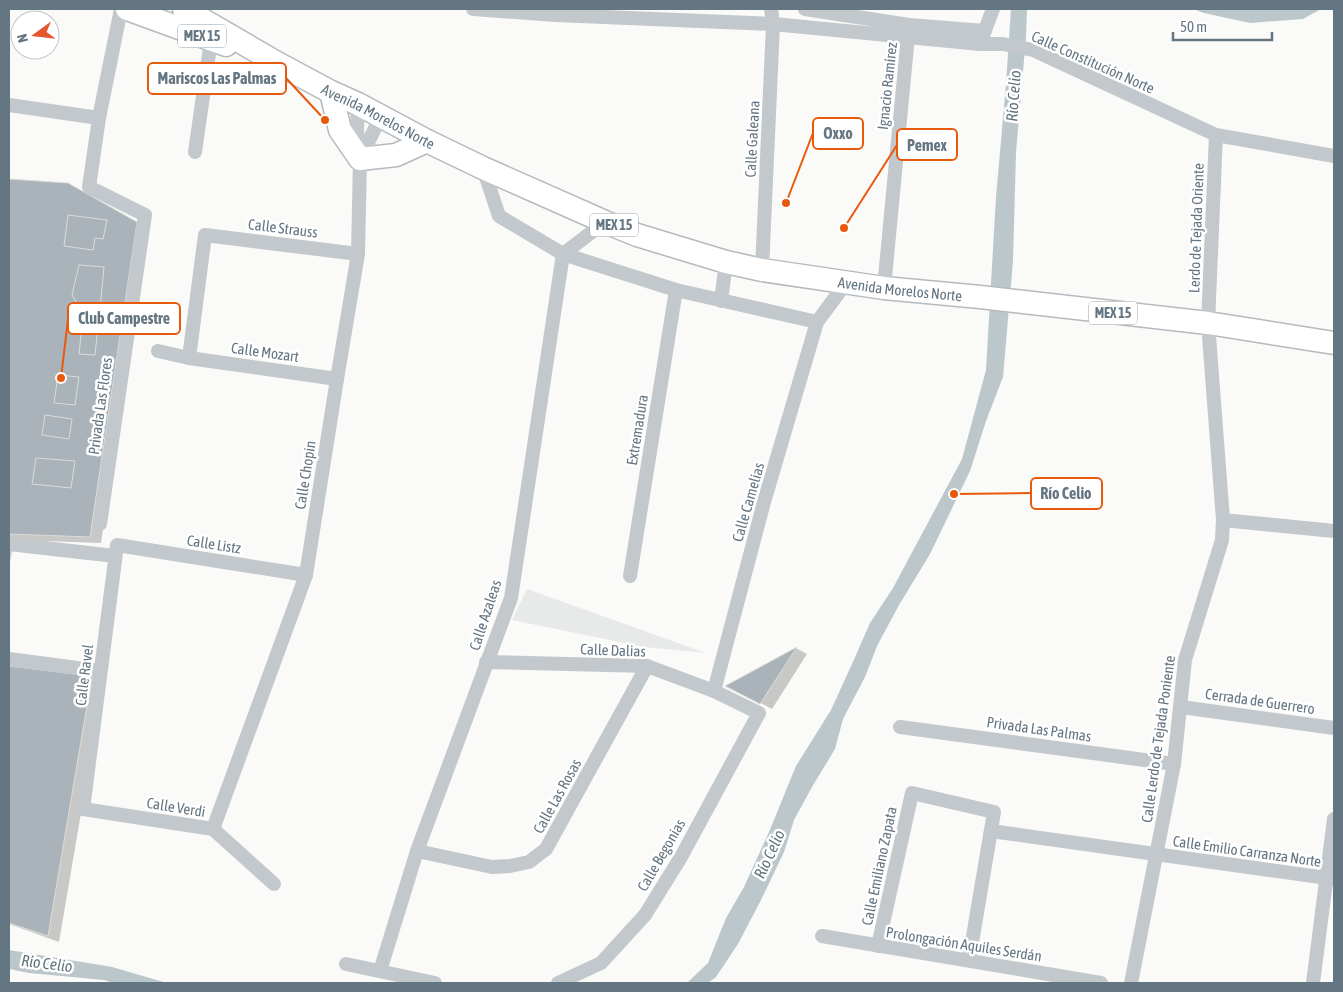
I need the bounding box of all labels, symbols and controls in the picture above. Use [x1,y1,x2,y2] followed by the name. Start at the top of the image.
[10,10,60,60] north arrow
[1173,10,1272,42] scale bar
[1180,18,1207,35] text: 50 m
[178,24,226,48] road number: MEX 15
[1029,27,1157,97] street label: Calle Constitución Norte
[14,32,31,44] text: N
[874,41,900,131] street label: Ignacio Ramírez
[148,63,286,94] callout: Mariscos Las Palmas
[158,69,277,87] text: Mariscos Las Palmas
[1002,70,1024,122] water label: Río Celio
[319,80,438,152] street label: Avenida Morelos Norte
[741,100,763,178] street label: Calle Galeana
[813,118,863,149] callout: Oxxo
[823,124,853,142] text: Oxxo
[897,129,957,160] callout: Pemex
[907,136,948,154] text: Pemex
[1185,163,1207,293] street label: Lerdo de Tejada Oriente
[590,214,638,236] road number: MEX 15
[247,215,319,241] street label: Calle Strauss
[837,273,963,304] street label: Avenida Morelos Norte
[1089,302,1137,324] road number: MEX 15
[68,303,180,334] callout: Club Campestre
[78,309,170,327] text: Club Campestre
[230,339,300,365] street label: Calle Mozart
[85,356,115,456] street label: Privada Las Flores
[623,393,651,467] street label: Extremadura
[291,439,319,511] street label: Calle Chopin
[729,461,767,543] street label: Calle Camelias
[1031,478,1102,509] callout: Río Celio
[1040,484,1092,502] text: Río Celio
[186,531,243,557] street label: Calle Listz
[466,578,504,652] street label: Calle Azaleas
[580,640,646,660] street label: Calle Dalias
[72,643,96,707] street label: Calle Ravel
[1138,654,1178,824] street label: Calle Lerdo de Tejada Poniente
[1204,685,1316,717] street label: Cerrada de Guerrero
[986,713,1092,745] street label: Privada Las Palmas
[530,756,584,836] street label: Calle Las Rosas
[145,794,207,820] street label: Calle Verdi
[858,805,900,927] street label: Calle Emiliano Zapata
[634,816,688,894] street label: Calle Begonias
[750,827,788,881] water label: Río Celio
[1172,832,1322,870] street label: Calle Emilio Carranza Norte
[885,923,1043,965] street label: Prolongación Aquiles Serdán
[20,951,74,975] water label: Río Celio

